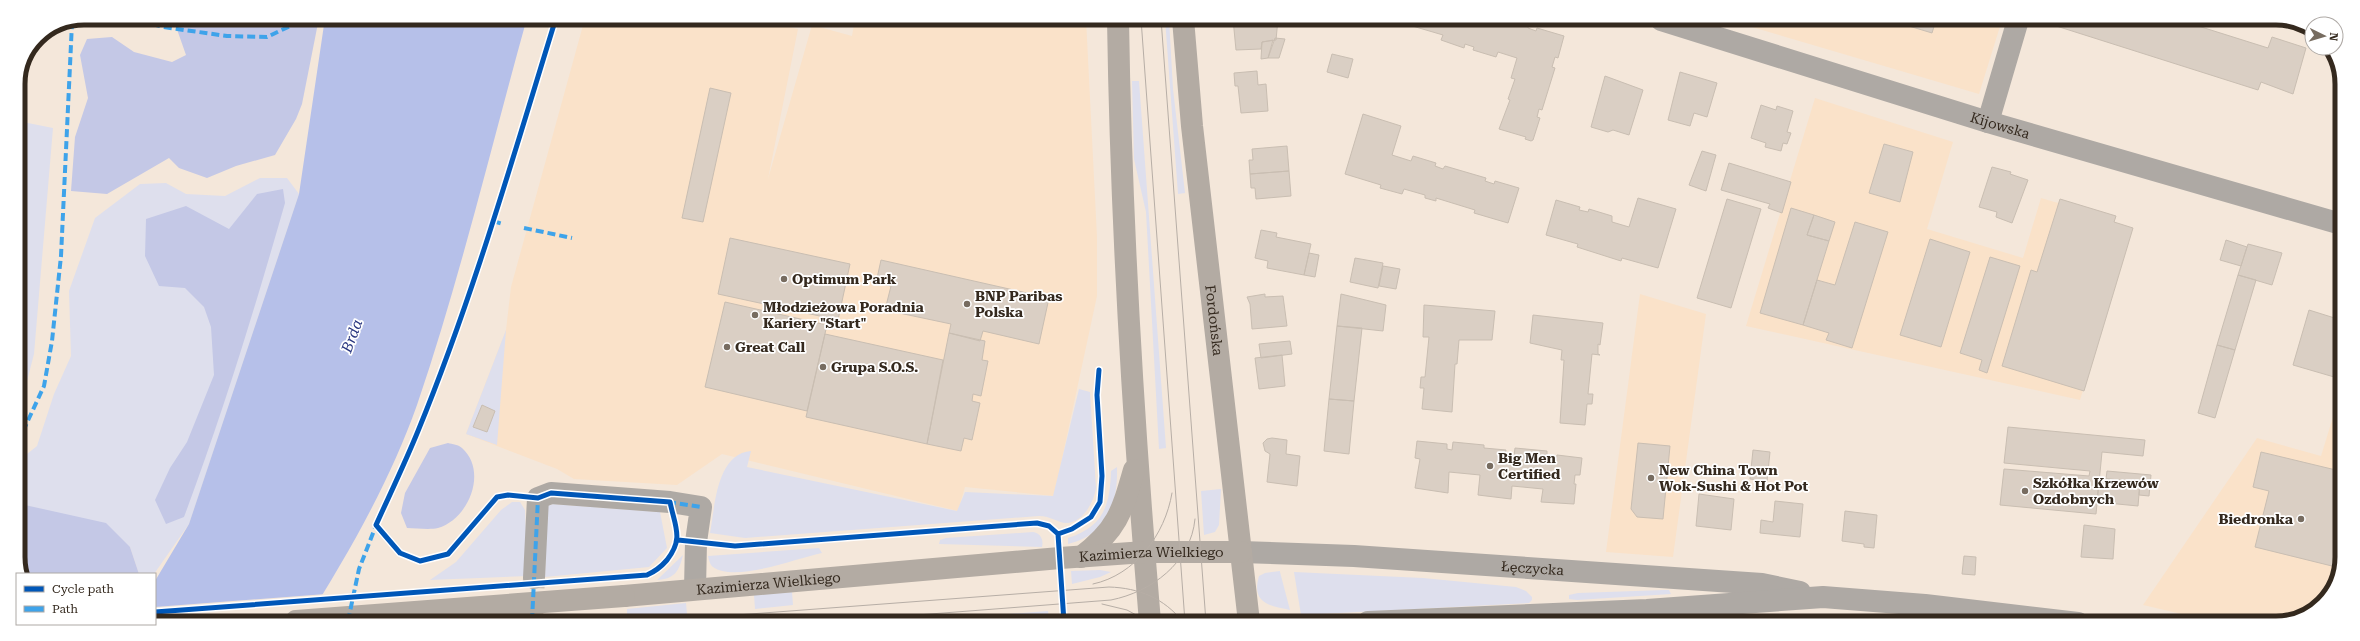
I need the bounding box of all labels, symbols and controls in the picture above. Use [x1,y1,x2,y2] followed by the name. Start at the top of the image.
[2304,16,2344,56] north arrow
[2327,32,2340,42] text: N
[1968,109,2032,142] street label: Kijowska
[792,271,897,287] place label: Optimum Park
[779,274,789,284] marker: Optimum Park
[1202,284,1226,357] street label: Fordońska
[975,288,1063,320] place label: BNP Paribas Polska
[763,299,925,331] place label: Młodzieżowa Poradnia Kariery "Start"
[962,299,972,309] marker: BNP Paribas Polska
[750,310,760,320] marker: Młodzieżowa Poradnia Kariery "Start"
[337,317,366,356] water label: Brda
[735,339,805,355] place label: Great Call
[722,342,732,352] marker: Great Call
[831,359,918,375] place label: Grupa S.O.S.
[818,362,828,372] marker: Grupa S.O.S.
[1498,450,1561,482] place label: Big Men Certified
[1485,461,1495,471] marker: Big Men Certified
[1659,462,1809,494] place label: New China Town Wok-Sushi & Hot Pot
[1646,473,1656,483] marker: New China Town Wok-Sushi & Hot Pot
[2033,475,2159,507] place label: Szkółka Krzewów Ozdobnych
[2020,486,2030,496] marker: Szkółka Krzewów Ozdobnych
[2218,511,2294,527] place label: Biedronka
[2296,514,2306,524] marker: Biedronka
[1078,544,1224,565] street label: Kazimierza Wielkiego
[1501,558,1565,578] street label: Łęczycka
[696,569,841,598] street label: Kazimierza Wielkiego
[16,573,156,625] legend
[52,582,114,596] text: Cycle path
[52,602,78,616] text: Path

